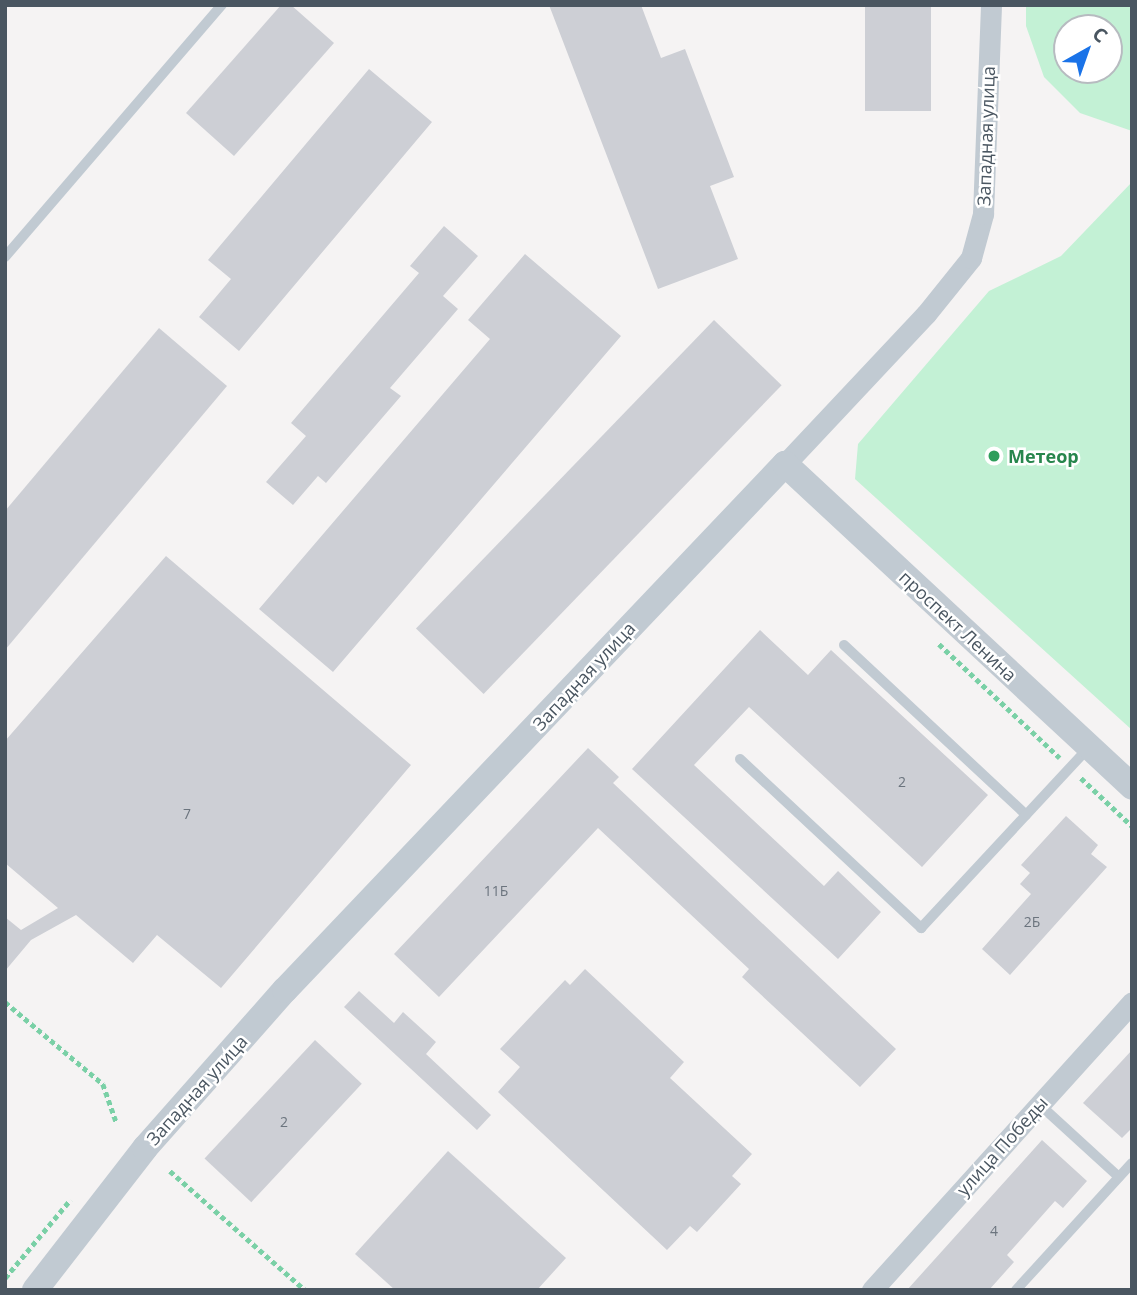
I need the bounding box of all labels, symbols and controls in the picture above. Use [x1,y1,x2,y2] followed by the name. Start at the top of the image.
[1053,14,1123,84] north arrow
[1087,21,1113,48] text: С
[973,66,999,206] street label: Западная улица
[1008,445,1079,467] place label: Метеор
[986,448,1002,464] marker: Метеор
[895,566,1021,686] street label: проспект Ленина
[528,617,640,735] street label: Западная улица
[898,774,906,790] house number: 2
[183,806,191,822] house number: 7
[484,883,508,899] house number: 11Б
[1024,914,1040,930] house number: 2Б
[142,1031,252,1149] street label: Западная улица
[952,1092,1052,1200] street label: улица Победы
[280,1114,288,1130] house number: 2
[990,1223,998,1239] house number: 4

